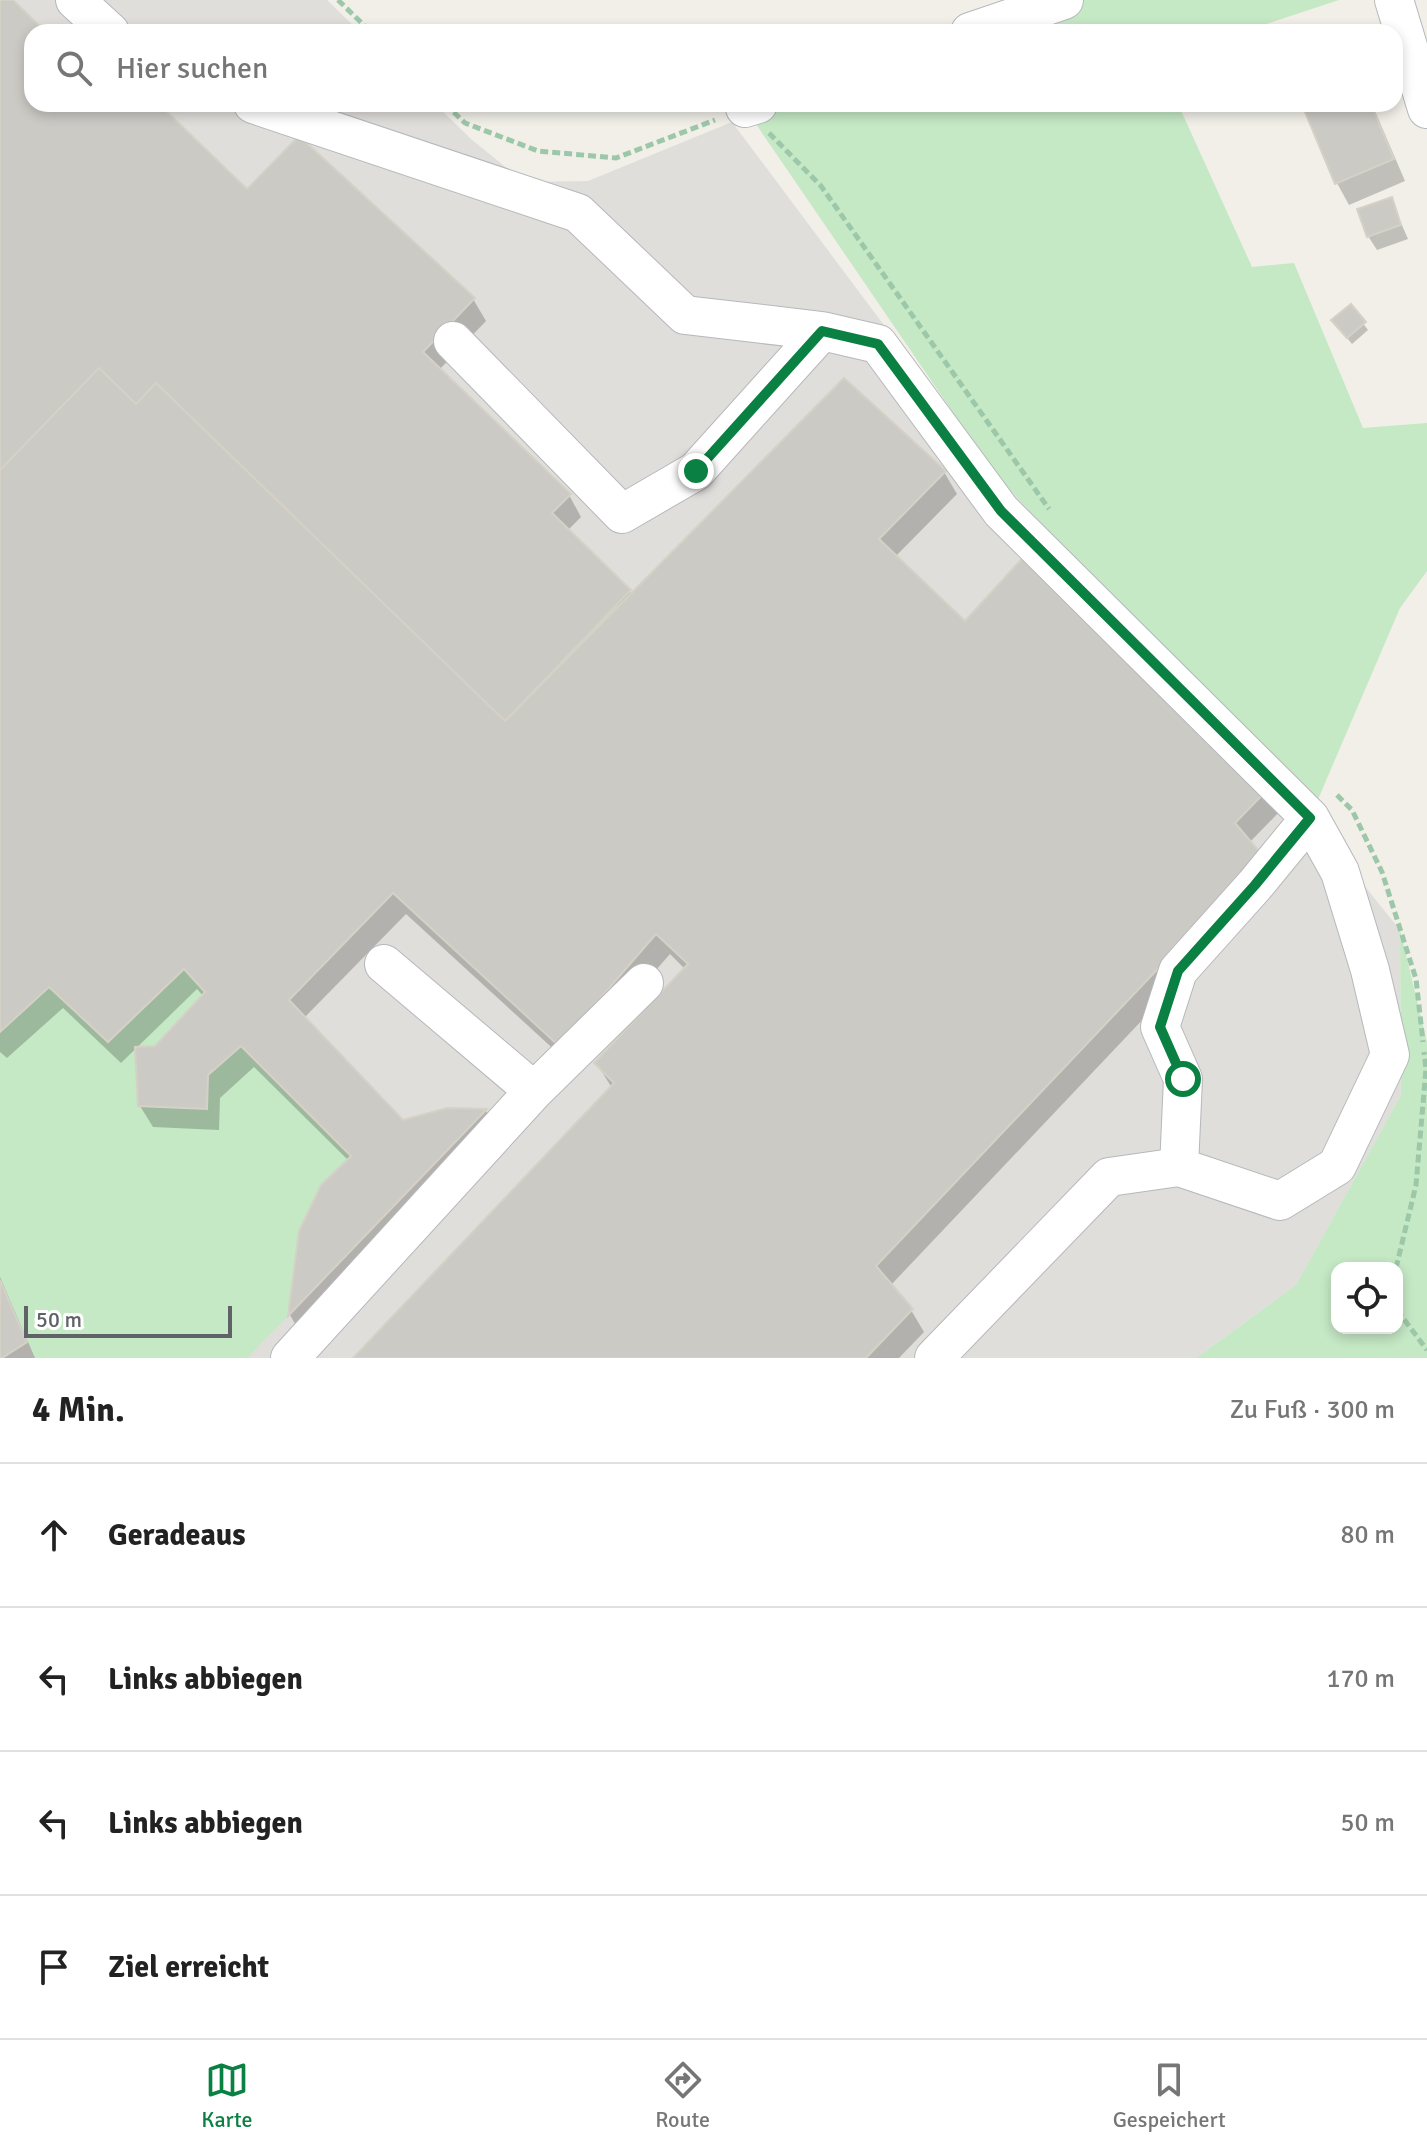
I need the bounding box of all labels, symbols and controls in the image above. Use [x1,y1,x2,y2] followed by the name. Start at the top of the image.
[24,24,1403,112] search box
[52,46,96,90] icon: search
[116,50,268,87] text: Hier suchen
[678,453,714,489] route end
[1165,1061,1201,1097] route start
[1331,1262,1403,1334] map controls
[1331,1262,1403,1334] button: locate
[24,1302,232,1338] scale bar
[36,1306,82,1333] text: 50 m
[32,1389,125,1431] text: 4 Min.
[1230,1394,1395,1426] text: Zu Fuß · 300 m
[32,1513,76,1557] icon: ahead
[108,1517,246,1554] text: Geradeaus
[1340,1519,1395,1551] text: 80 m
[32,1657,76,1701] icon: left
[108,1661,303,1698] text: Links abbiegen
[1326,1663,1395,1695] text: 170 m
[32,1801,76,1845] icon: left
[108,1805,303,1842] text: Links abbiegen
[1340,1807,1395,1839] text: 50 m
[32,1945,76,1989] icon: arrive
[108,1949,269,1986] text: Ziel erreicht
[201,2058,253,2133] tab: Karte
[655,2058,710,2133] tab: Route
[1113,2058,1226,2133] tab: Gespeichert

